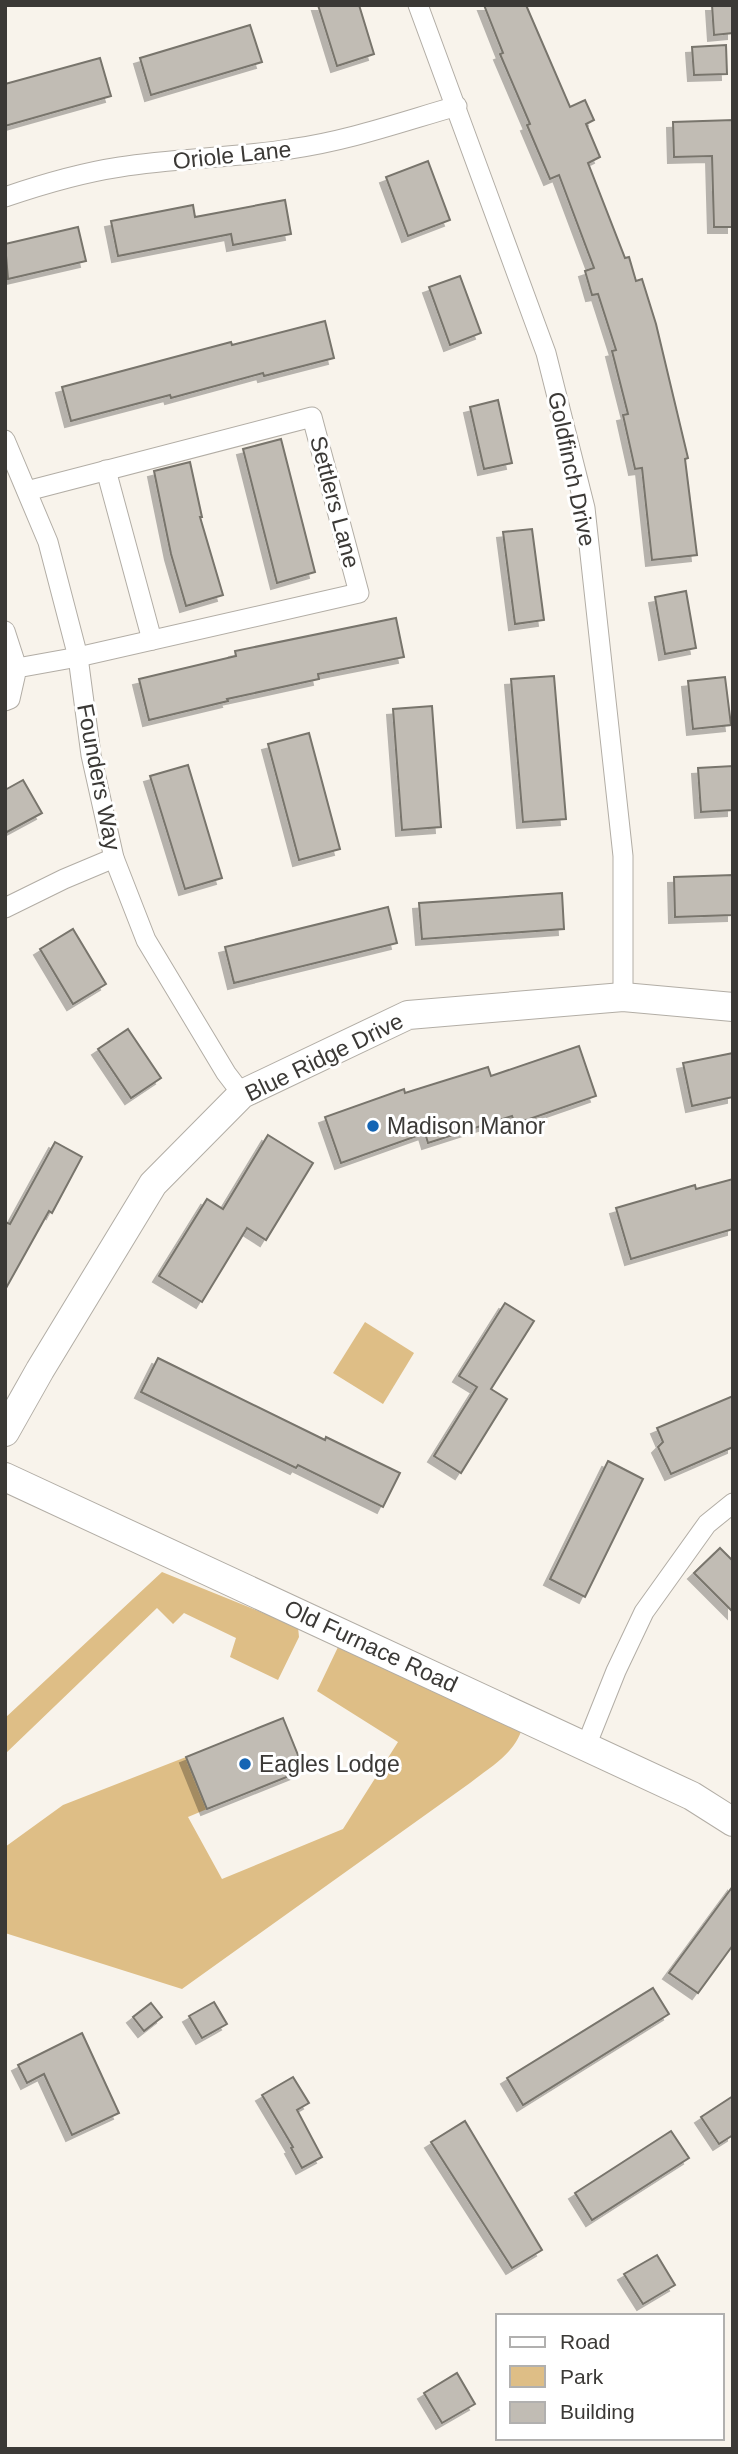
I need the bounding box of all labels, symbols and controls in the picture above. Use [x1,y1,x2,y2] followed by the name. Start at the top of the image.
[172,136,292,174] street label: Oriole Lane
[543,389,601,549] street label: Goldfinch Drive
[305,433,365,571] street label: Settlers Lane
[72,702,126,853] street label: Founders Way
[241,1007,407,1107] street label: Blue Ridge Drive
[387,1113,546,1139] place label: Madison Manor
[365,1118,381,1134] marker: Madison Manor
[280,1595,462,1697] street label: Old Furnace Road
[259,1751,400,1777] place label: Eagles Lodge
[237,1756,253,1772] marker: Eagles Lodge
[496,2314,724,2440] legend
[560,2330,610,2353] text: Road
[560,2365,604,2388] text: Park
[560,2400,635,2423] text: Building

